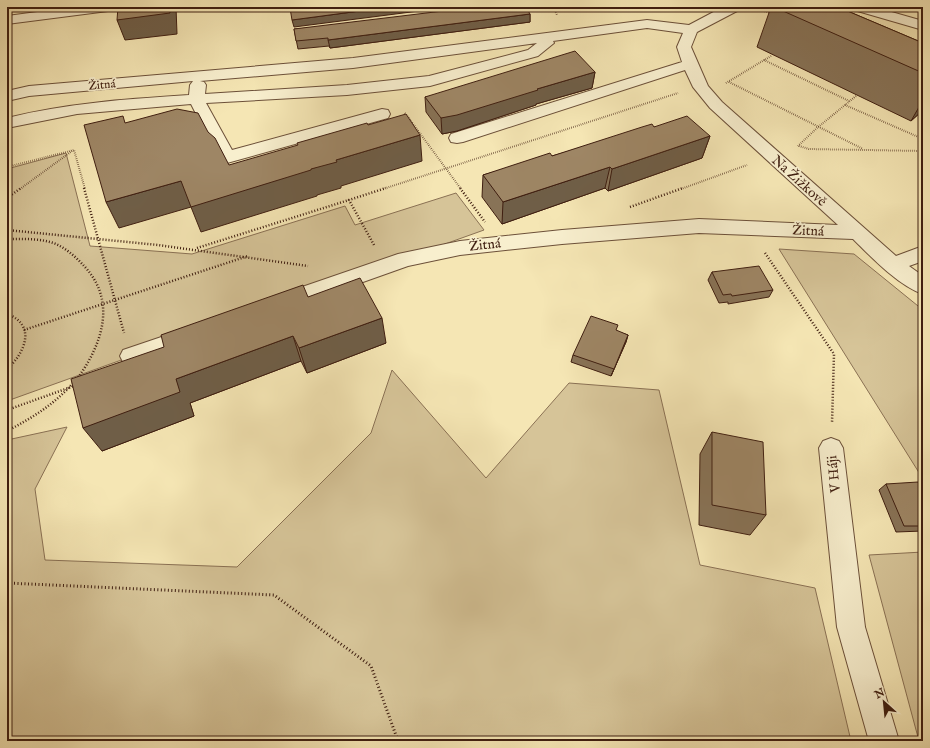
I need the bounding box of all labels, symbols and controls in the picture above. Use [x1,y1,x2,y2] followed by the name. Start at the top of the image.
[88,75,117,94] street label: Žitná
[768,151,831,211] street label: Na Žižkově
[792,221,825,241] street label: Žitná
[468,234,503,256] street label: Žitná
[823,454,845,495] street label: V Háji
[864,682,904,722] north arrow
[872,685,888,703] text: N

